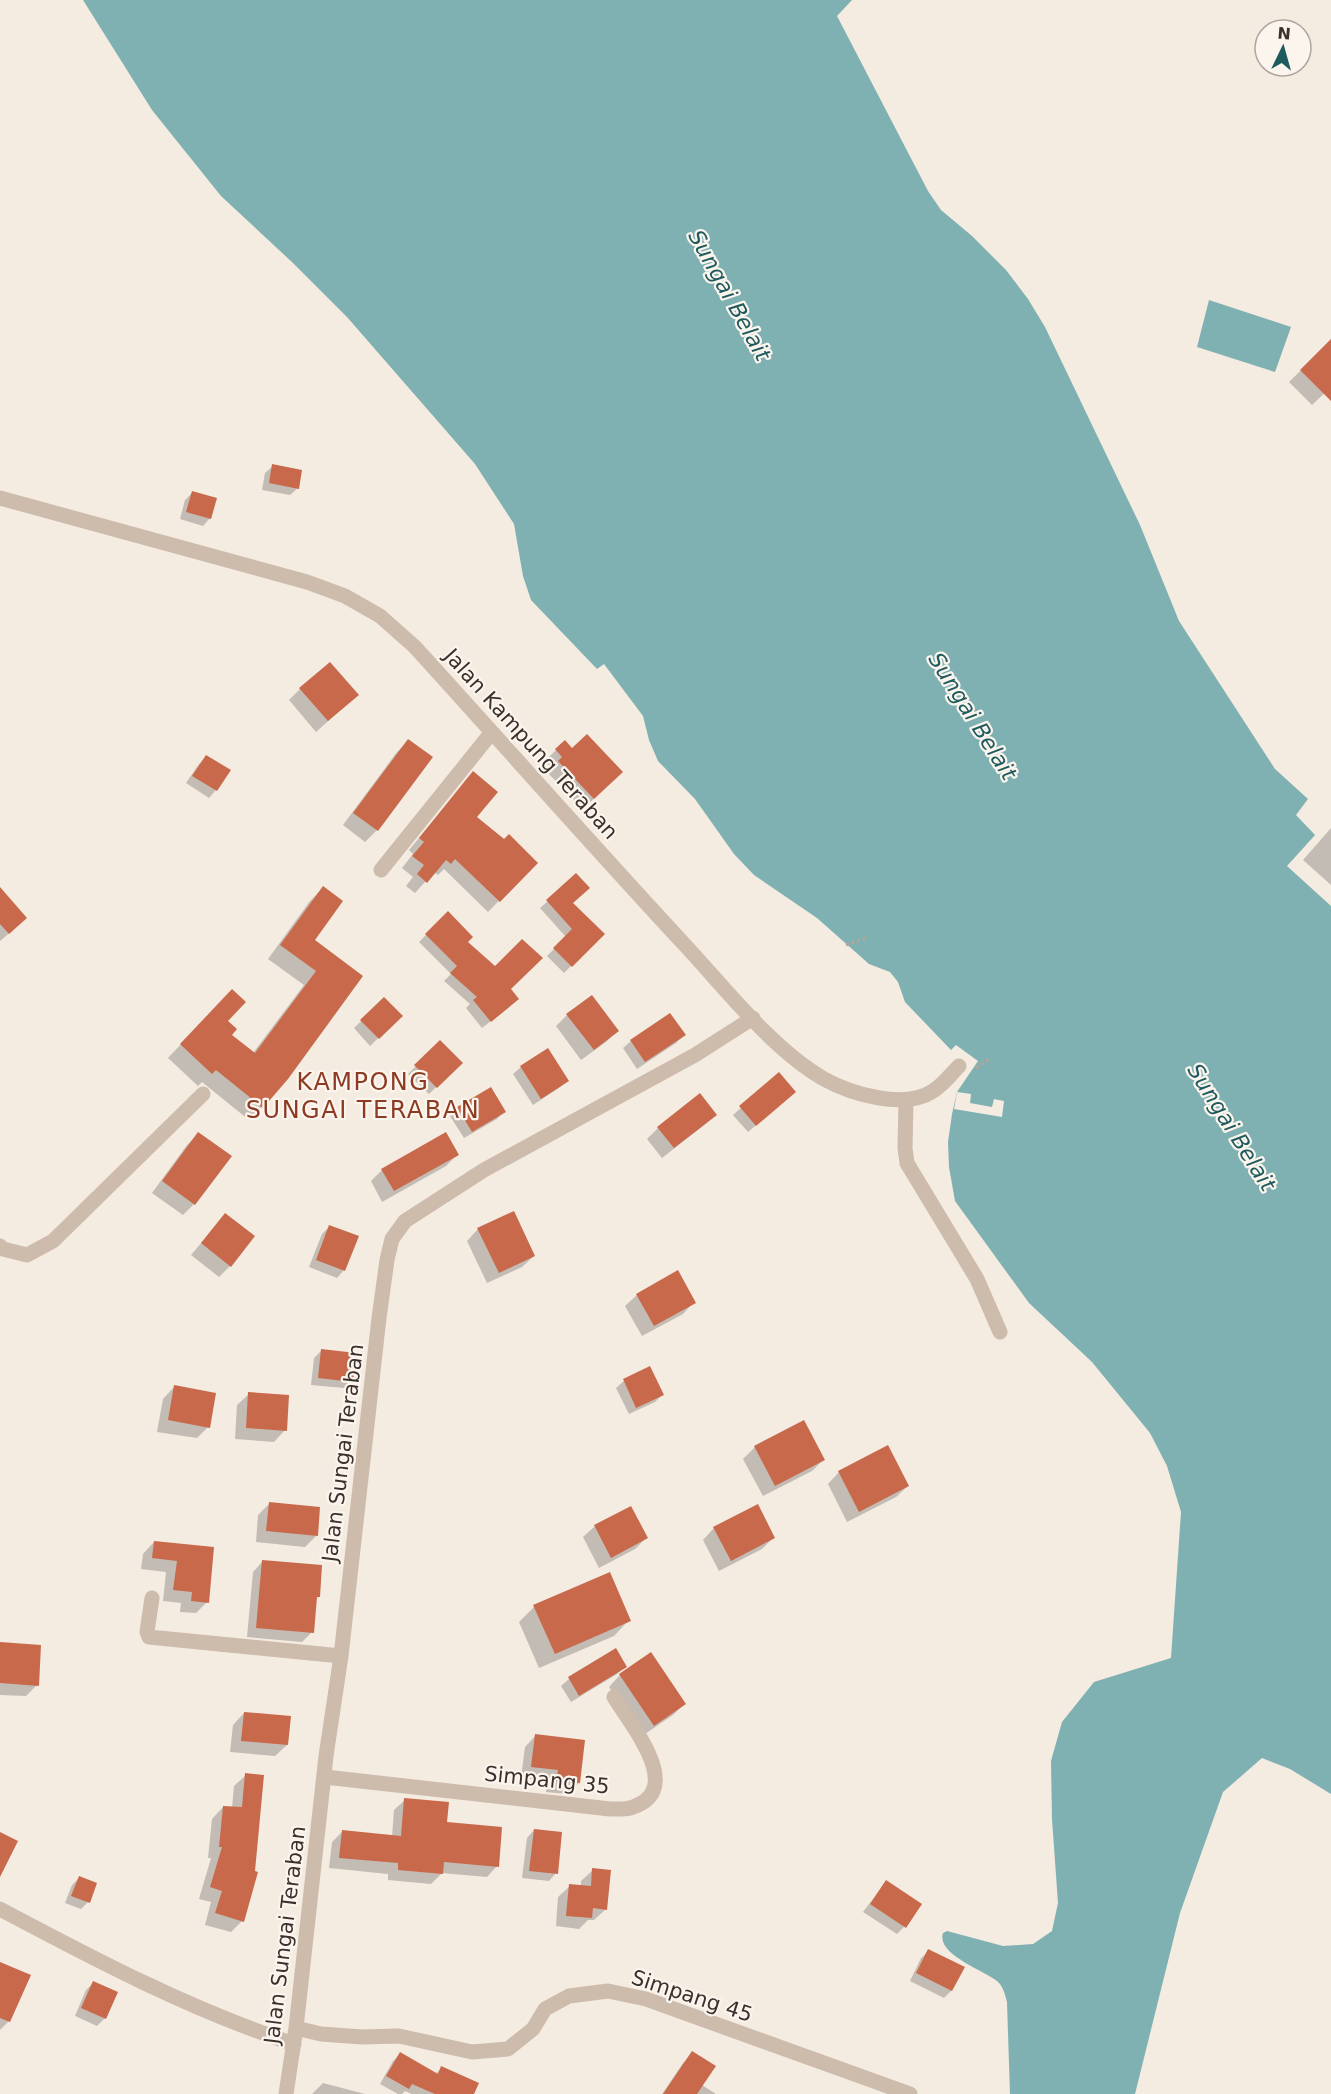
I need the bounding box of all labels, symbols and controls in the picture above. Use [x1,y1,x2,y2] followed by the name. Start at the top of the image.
[1253,18,1313,78] north arrow
[1277,24,1292,44] text: N
[683,226,776,366] water label: Sungai Belait
[438,642,623,844] street label: Jalan Kampung Teraban
[923,648,1022,786] water label: Sungai Belait
[1182,1059,1281,1197] water label: Sungai Belait
[246,1068,480,1124] district label: KAMPONG SUNGAI TERABAN
[317,1343,368,1565] street label: Jalan Sungai Teraban
[483,1761,611,1799] street label: Simpang 35
[259,1825,310,2047] street label: Jalan Sungai Teraban
[628,1965,756,2027] street label: Simpang 45

